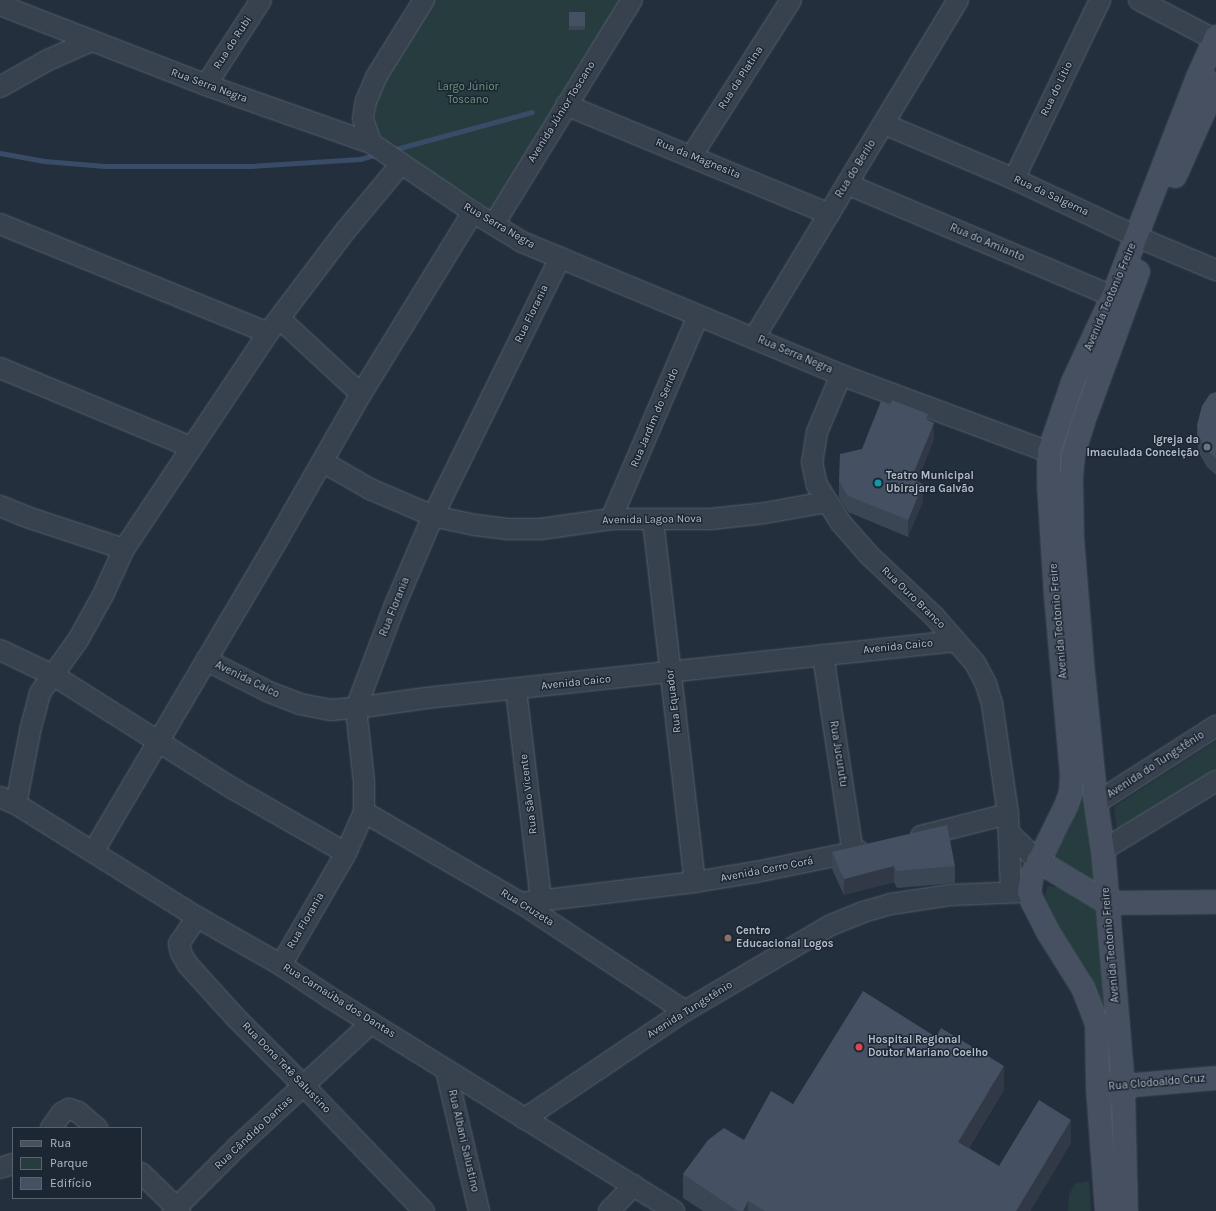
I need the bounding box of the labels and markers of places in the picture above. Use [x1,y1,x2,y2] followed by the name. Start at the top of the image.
[1087,434,1199,460] place label: Igreja da Imaculada Conceição
[1202,442,1212,452] marker: Igreja da Imaculada Conceição
[886,470,974,496] place label: Teatro Municipal Ubirajara Galvão
[873,478,883,488] marker: Teatro Municipal Ubirajara Galvão
[736,925,834,951] place label: Centro Educacional Logos
[723,933,733,943] marker: Centro Educacional Logos
[868,1034,988,1060] place label: Hospital Regional Doutor Mariano Coelho
[853,1041,865,1053] marker: Hospital Regional Doutor Mariano Coelho

